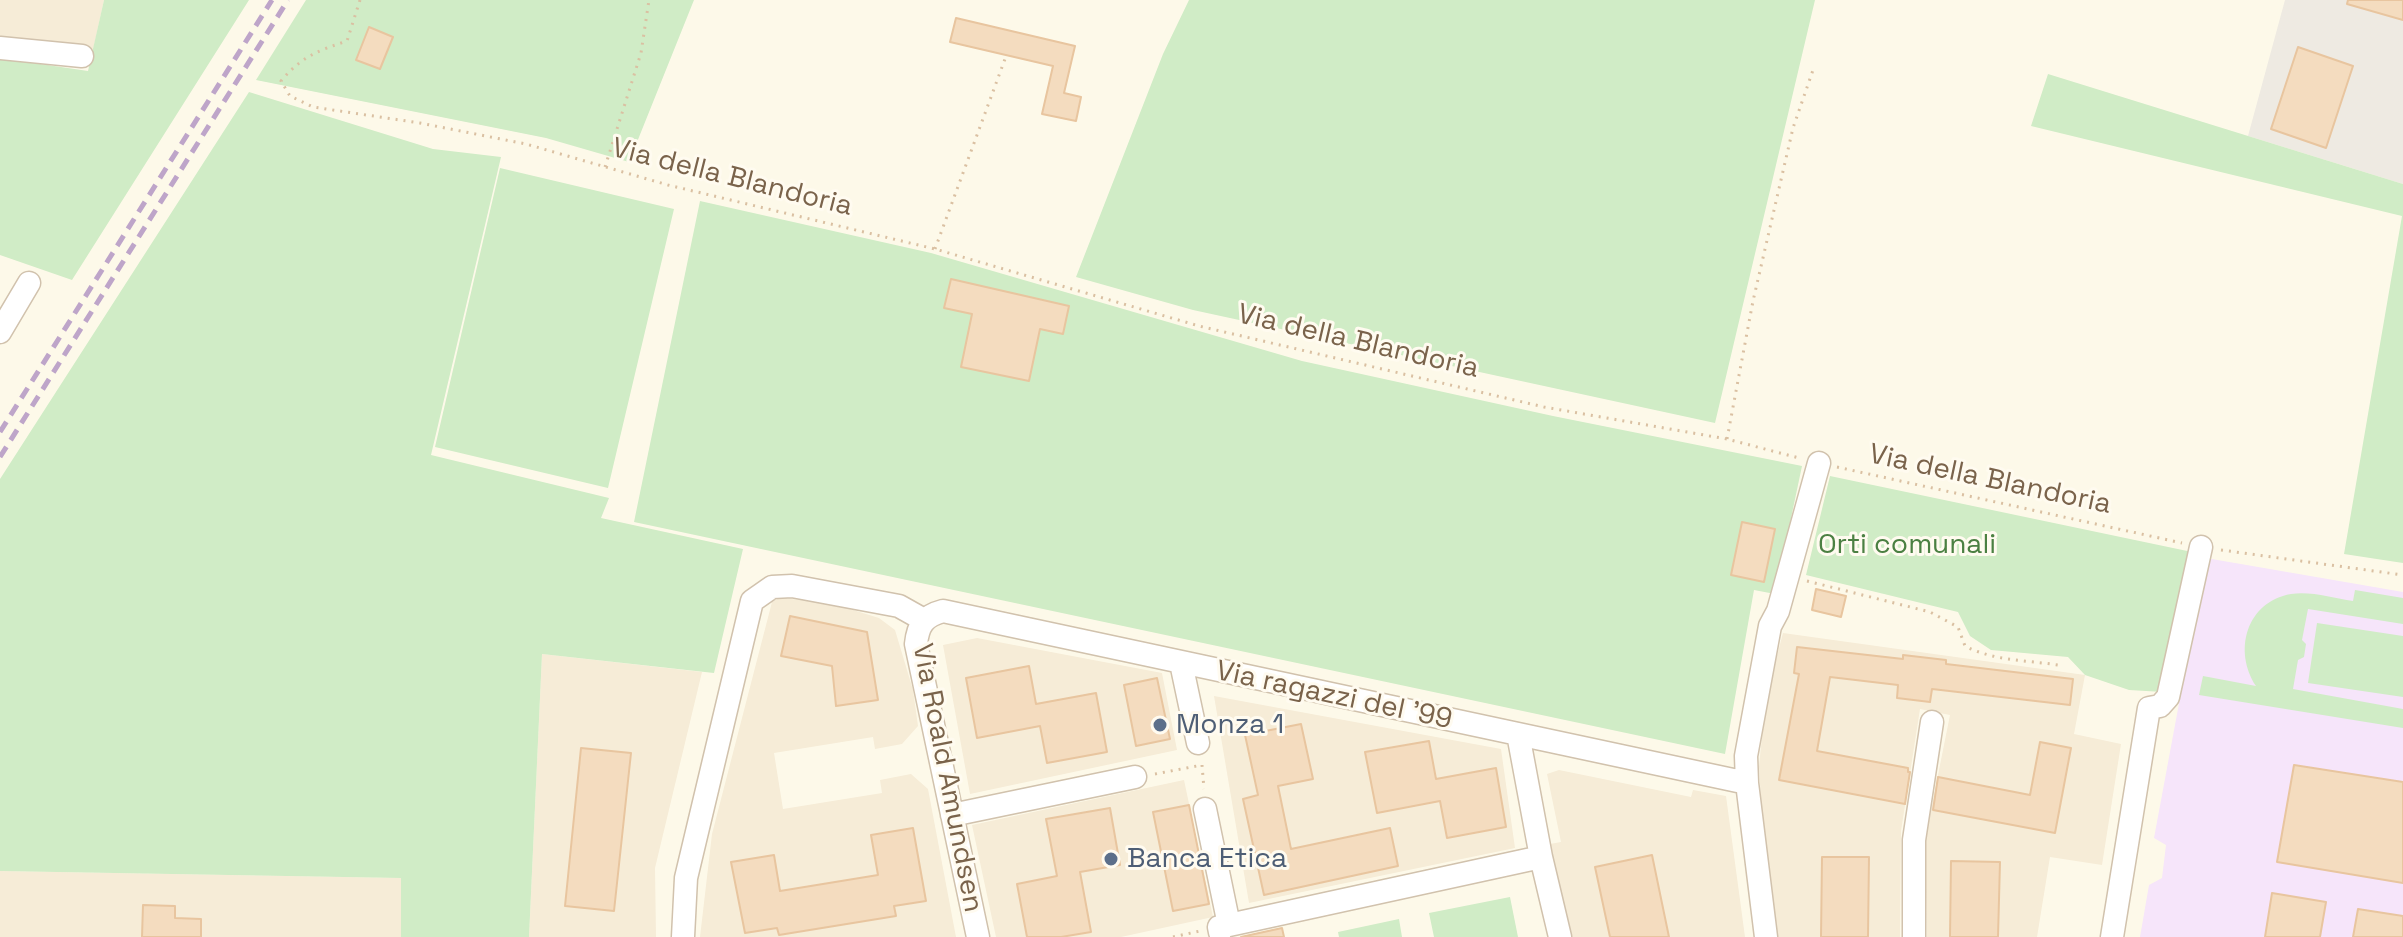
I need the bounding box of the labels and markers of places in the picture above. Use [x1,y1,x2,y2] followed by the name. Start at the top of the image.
[1176,708,1284,742] place label: Monza 1
[1151,716,1169,734] marker: Monza 1
[1127,842,1287,876] place label: Banca Etica
[1102,850,1120,868] marker: Banca Etica

